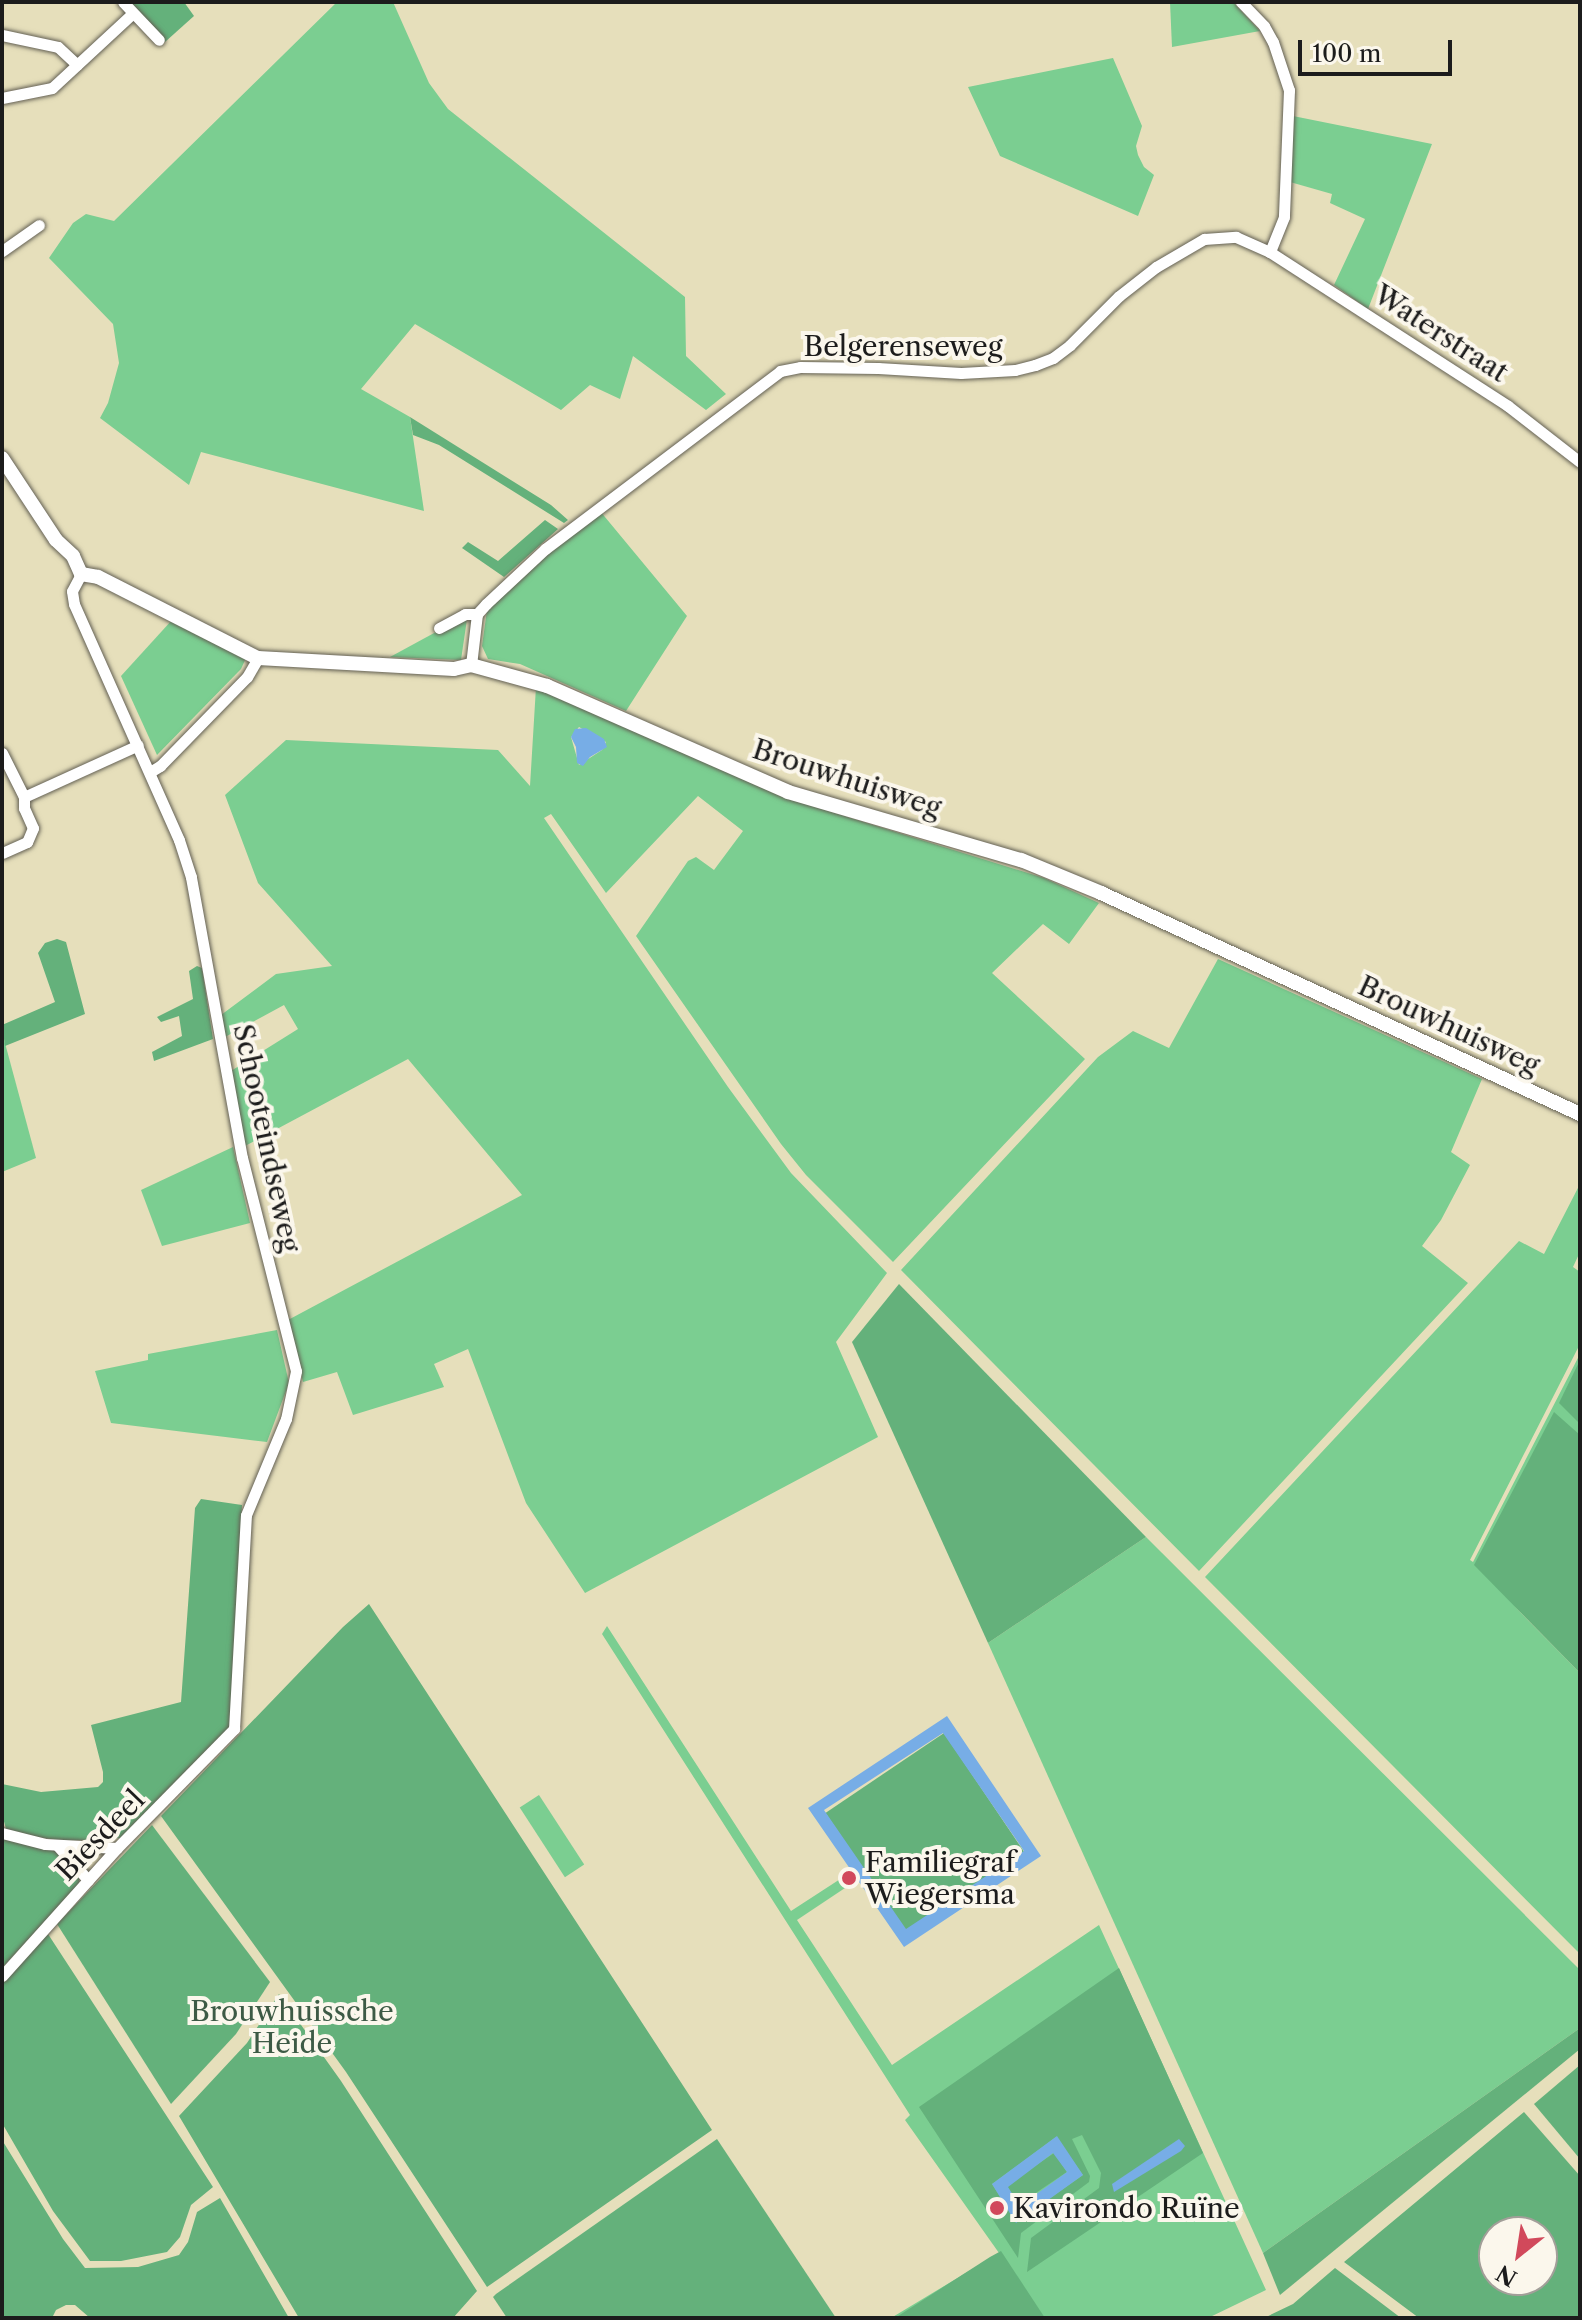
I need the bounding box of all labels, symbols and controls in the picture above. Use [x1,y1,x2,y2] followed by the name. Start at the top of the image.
[1302,24,1456,74] scale bar
[1312,39,1381,68] text: 100 m
[1368,277,1514,389] street label: Waterstraat
[804,329,1002,363] street label: Belgerenseweg
[748,732,946,824] street label: Brouwhuisweg
[1353,968,1545,1082] street label: Brouwhuisweg
[226,1021,308,1255] street label: Schooteindseweg
[49,1783,151,1887] street label: Biesdeel
[865,1845,1015,1911] place label: Familiegraf Wiegersma
[840,1869,858,1887] marker: Familiegraf Wiegersma
[190,1994,394,2060] park label: Brouwhuissche Heide
[1013,2191,1240,2225] place label: Kavirondo Ruïne
[988,2199,1006,2217] marker: Kavirondo Ruïne
[1478,2216,1558,2296] north arrow
[1492,2259,1522,2292] text: N

